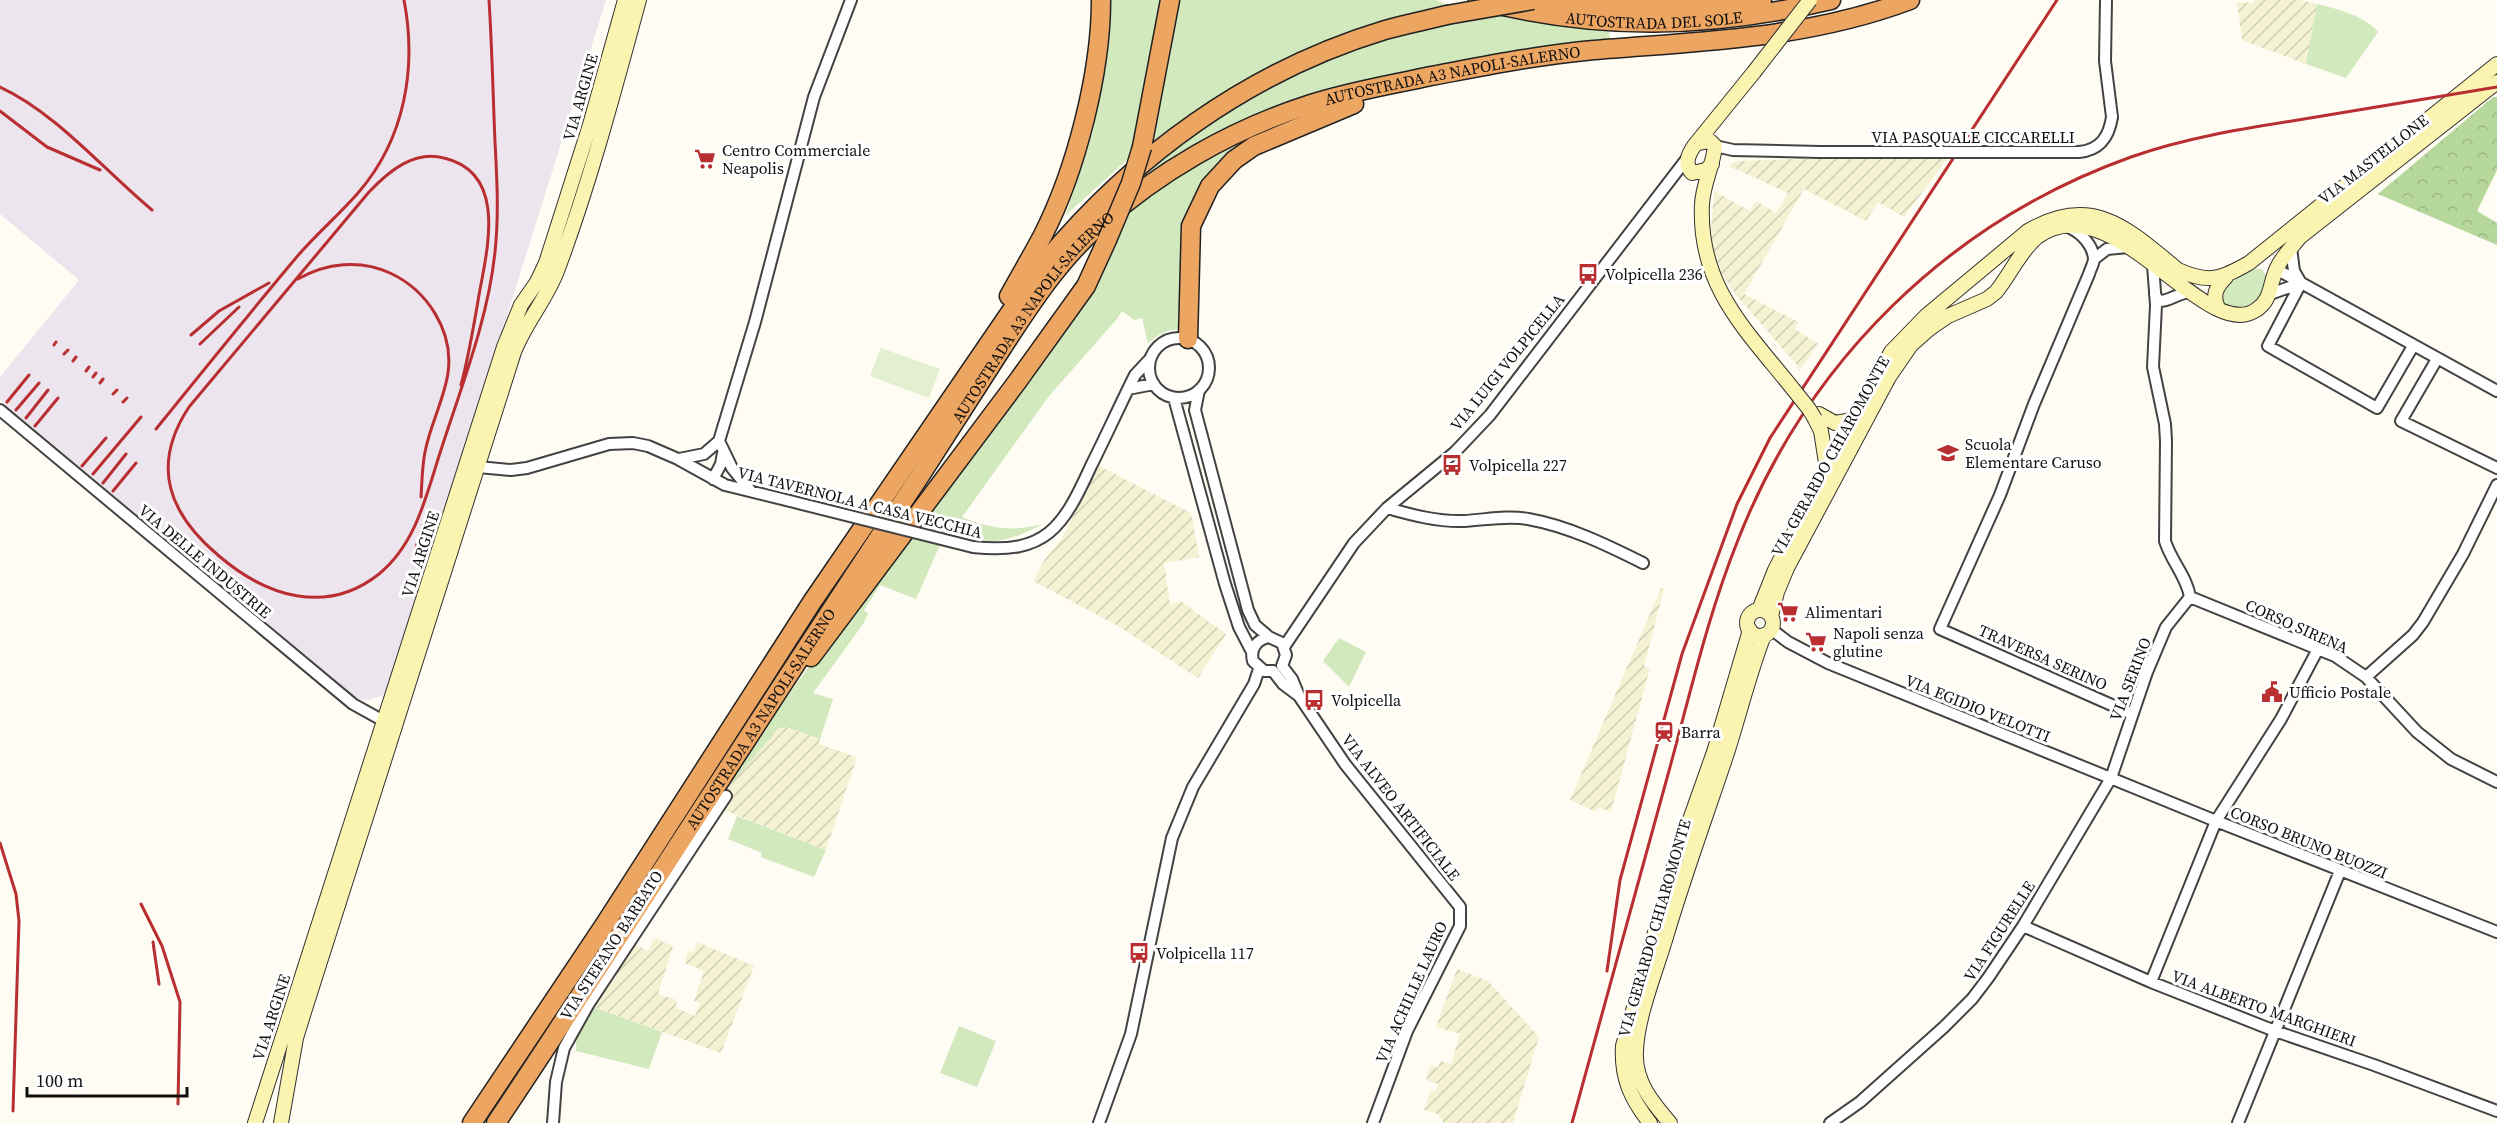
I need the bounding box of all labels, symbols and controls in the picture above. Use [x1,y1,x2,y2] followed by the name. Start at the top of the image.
[1564,6,1744,34] street label: AUTOSTRADA DEL SOLE
[1322,40,1581,110] street label: AUTOSTRADA A3 NAPOLI-SALERNO
[557,51,603,143] street label: VIA ARGINE
[2313,109,2433,209] street label: VIA MASTELLONE
[1871,126,2075,148] street label: VIA PASQUALE CICCARELLI
[722,139,870,179] place label: Centro Commerciale Neapolis
[693,147,717,171] supermarket icon: Centro Commerciale Neapolis
[946,206,1119,427] street label: AUTOSTRADA A3 NAPOLI-SALERNO
[1576,262,1600,286] bus stop icon: Volpicella 236
[1605,263,1703,285] place label: Volpicella 236
[1445,288,1569,435] street label: VIA LUIGI VOLPICELLA
[1766,352,1895,560] street label: VIA GERARDO CHIAROMONTE
[1965,433,2102,473] place label: Scuola Elementare Caruso
[1936,441,1960,465] school or university icon: Scuola Elementare Caruso
[1440,453,1464,477] bus stop icon: Volpicella 227
[1469,454,1567,476] place label: Volpicella 227
[735,461,985,543] street label: VIA TAVERNOLA A CASA VECCHIA
[134,499,276,623] street label: VIA DELLE INDUSTRIE
[396,508,444,600] street label: VIA ARGINE
[2242,593,2352,659] street label: CORSO SIRENA
[1776,600,1800,624] supermarket icon: Alimentari
[1805,601,1882,623] place label: Alimentari
[680,604,841,834] street label: AUTOSTRADA A3 NAPOLI-SALERNO
[1975,619,2111,695] street label: TRAVERSA SERINO
[1833,622,1925,662] place label: Napoli senza glutine
[1804,630,1828,654] supermarket icon: Napoli senza glutine
[2104,634,2156,724] street label: VIA SERINO
[1902,669,2054,747] street label: VIA EGIDIO VELOTTI
[2260,680,2284,704] public building icon: Ufficio Postale
[2289,681,2391,703] place label: Ufficio Postale
[1302,688,1326,712] bus stop icon: Volpicella
[1331,689,1402,711] place label: Volpicella
[1652,720,1676,744] station icon: Barra
[1681,721,1721,743] place label: Barra
[1337,729,1465,885] street label: VIA ALVEO ARTIFICIALE
[2227,800,2391,884] street label: CORSO BRUNO BUOZZI
[1612,816,1696,1040] street label: VIA GERARDO CHIAROMONTE
[554,866,668,1024] street label: VIA STEFANO BARBATO
[1958,876,2040,986] street label: VIA FIGURELLE
[1370,917,1452,1067] street label: VIA ACHILLE LAURO
[1127,941,1151,965] bus stop icon: Volpicella 117
[1156,942,1254,964] place label: Volpicella 117
[2169,964,2359,1052] street label: VIA ALBERTO MARGHIERI
[247,971,295,1063] street label: VIA ARGINE
[27,1060,188,1098] scale bar
[36,1068,83,1093] text: 100 m

